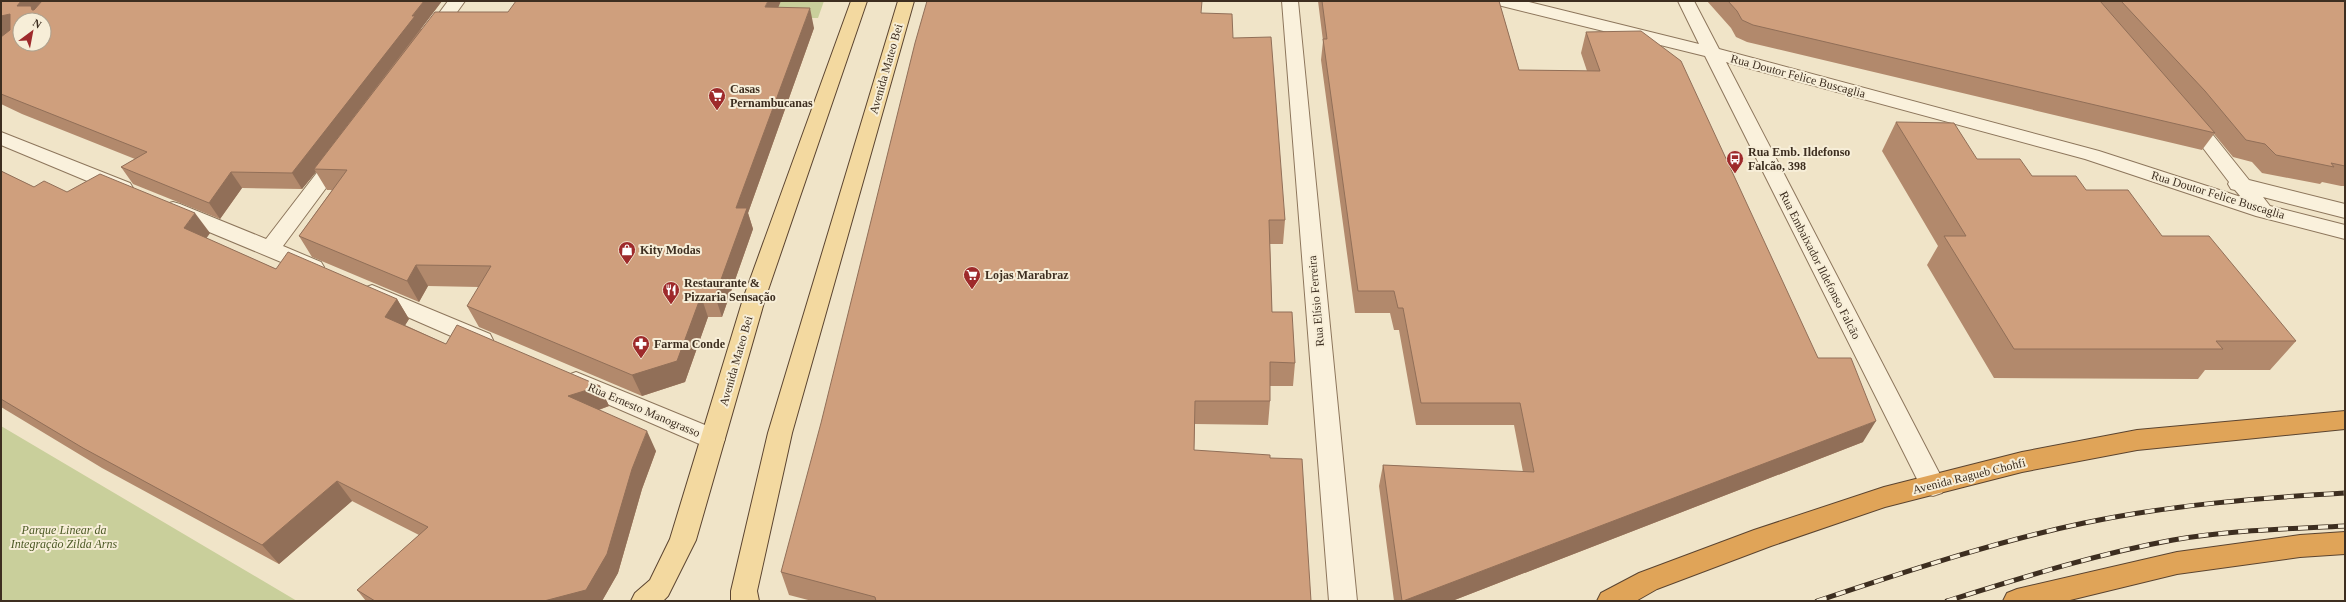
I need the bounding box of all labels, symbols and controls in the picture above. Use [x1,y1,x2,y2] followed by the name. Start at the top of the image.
[12,12,52,52] north arrow
[31,16,44,31] text: N
[866,22,906,116] street label: Avenida Mateo Bei
[1729,51,1868,101] street label: Rua Doutor Felice Buscaglia
[730,82,813,110] place label: Casas Pernambucanas
[707,86,727,111] supermarket icon: Casas Pernambucanas
[1748,145,1850,173] place label: Rua Emb. Ildefonso Falcão, 398
[1725,149,1745,174] bus stop icon: Rua Emb. Ildefonso Falcão, 398
[2150,168,2287,222] street label: Rua Doutor Felice Buscaglia
[1776,189,1864,341] street label: Rua Embaixador Ildefonso Falcão
[617,240,637,265] shop icon: Kity Modas
[640,243,701,257] place label: Kity Modas
[1305,254,1327,347] street label: Rua Elísio Ferreira
[962,265,982,290] supermarket icon: Lojas Marabraz
[985,268,1069,282] place label: Lojas Marabraz
[684,276,776,304] place label: Restaurante & Pizzaria Sensação
[661,280,681,305] restaurant icon: Restaurante & Pizzaria Sensação
[716,314,756,408] street label: Avenida Mateo Bei
[631,334,651,359] pharmacy icon: Farma Conde
[654,337,726,351] place label: Farma Conde
[586,380,702,440] street label: Rua Ernesto Manograsso
[1911,455,2027,497] street label: Avenida Ragueb Chohfi
[10,523,118,551] park label: Parque Linear da Integração Zilda Arns

